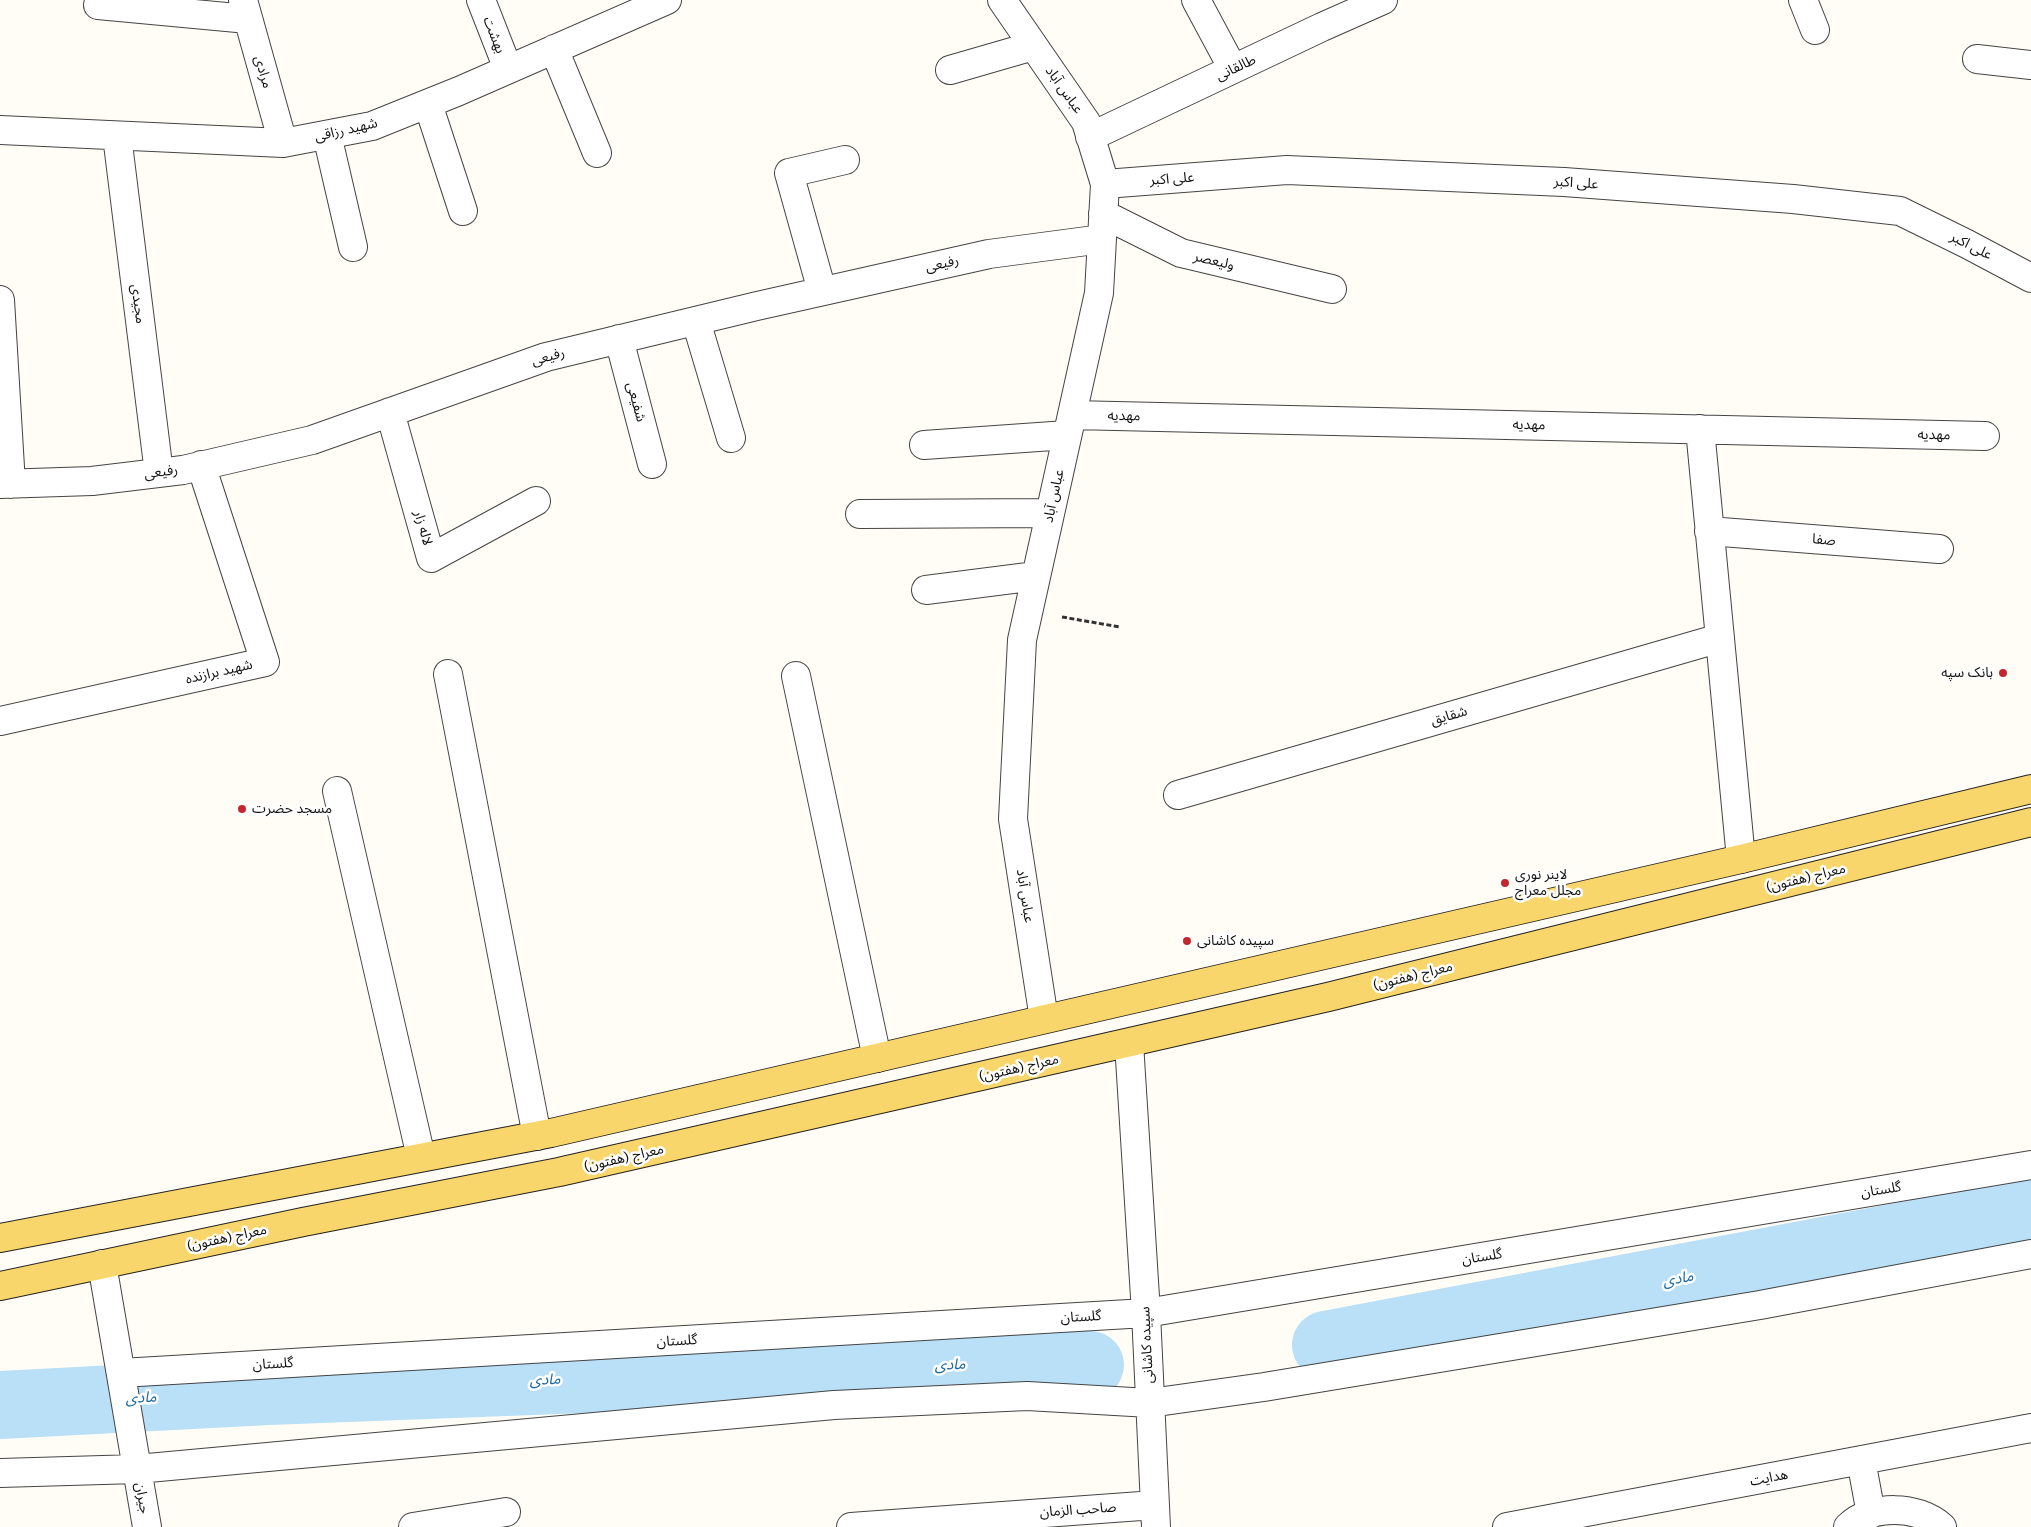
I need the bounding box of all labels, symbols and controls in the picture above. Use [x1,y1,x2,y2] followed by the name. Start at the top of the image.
[479,14,509,56] street label: بهشت
[1213,51,1259,85] street label: طالقانی
[250,54,276,90] street label: مرادی
[1042,63,1086,117] street label: عباس آباد
[313,115,379,145] street label: شهید رزاقی
[1149,169,1195,189] street label: علی اکبر
[1553,173,1599,193] street label: علی اکبر
[1947,228,1995,264] street label: علی اکبر
[1192,248,1236,274] street label: ولیعصر
[924,252,960,276] street label: رفیعی
[127,283,149,325] street label: مجیدی
[529,344,567,370] street label: رفیعی
[623,380,649,424] street label: شفیعی
[1107,407,1141,425] street label: مهدیه
[1512,416,1546,434] street label: مهدیه
[1917,426,1951,444] street label: مهدیه
[143,461,179,483] street label: رفیعی
[1040,468,1068,524] street label: عباس آباد
[410,509,436,547] street label: لاله زار
[1811,531,1837,549] street label: صفا
[184,656,254,688] street label: شهید برازنده
[1941,665,1993,681] place label: بانک سپه
[1997,667,2009,679] marker: بانک سپه
[1429,703,1469,729] street label: شقایق
[252,801,332,817] place label: مسجد حضرت
[236,803,248,815] marker: مسجد حضرت
[1765,860,1847,896] street label: معراج (هفتون)
[1515,867,1581,900] place label: لاینر نوری مجلل معراج
[1012,868,1038,924] street label: عباس آباد
[1499,877,1511,889] marker: لاینر نوری مجلل معراج
[1197,933,1274,949] place label: سپیده کاشانی
[1181,935,1193,947] marker: سپیده کاشانی
[1372,958,1454,994] street label: معراج (هفتون)
[978,1051,1060,1085] street label: معراج (هفتون)
[583,1141,665,1175] street label: معراج (هفتون)
[1860,1179,1902,1201] street label: گلستان
[186,1221,268,1255] street label: معراج (هفتون)
[1461,1246,1503,1268] street label: گلستان
[1661,1267,1695,1291] water label: مادی
[1137,1306,1157,1384] street label: سپیده کاشانی
[1060,1308,1102,1326] street label: گلستان
[656,1332,698,1350] street label: گلستان
[252,1355,294,1373] street label: گلستان
[934,1355,966,1375] water label: مادی
[529,1370,561,1390] water label: مادی
[125,1388,157,1408] water label: مادی
[1749,1466,1789,1490] street label: هدایت
[131,1481,153,1515] street label: جیران
[1039,1499,1117,1521] street label: صاحب الزمان

